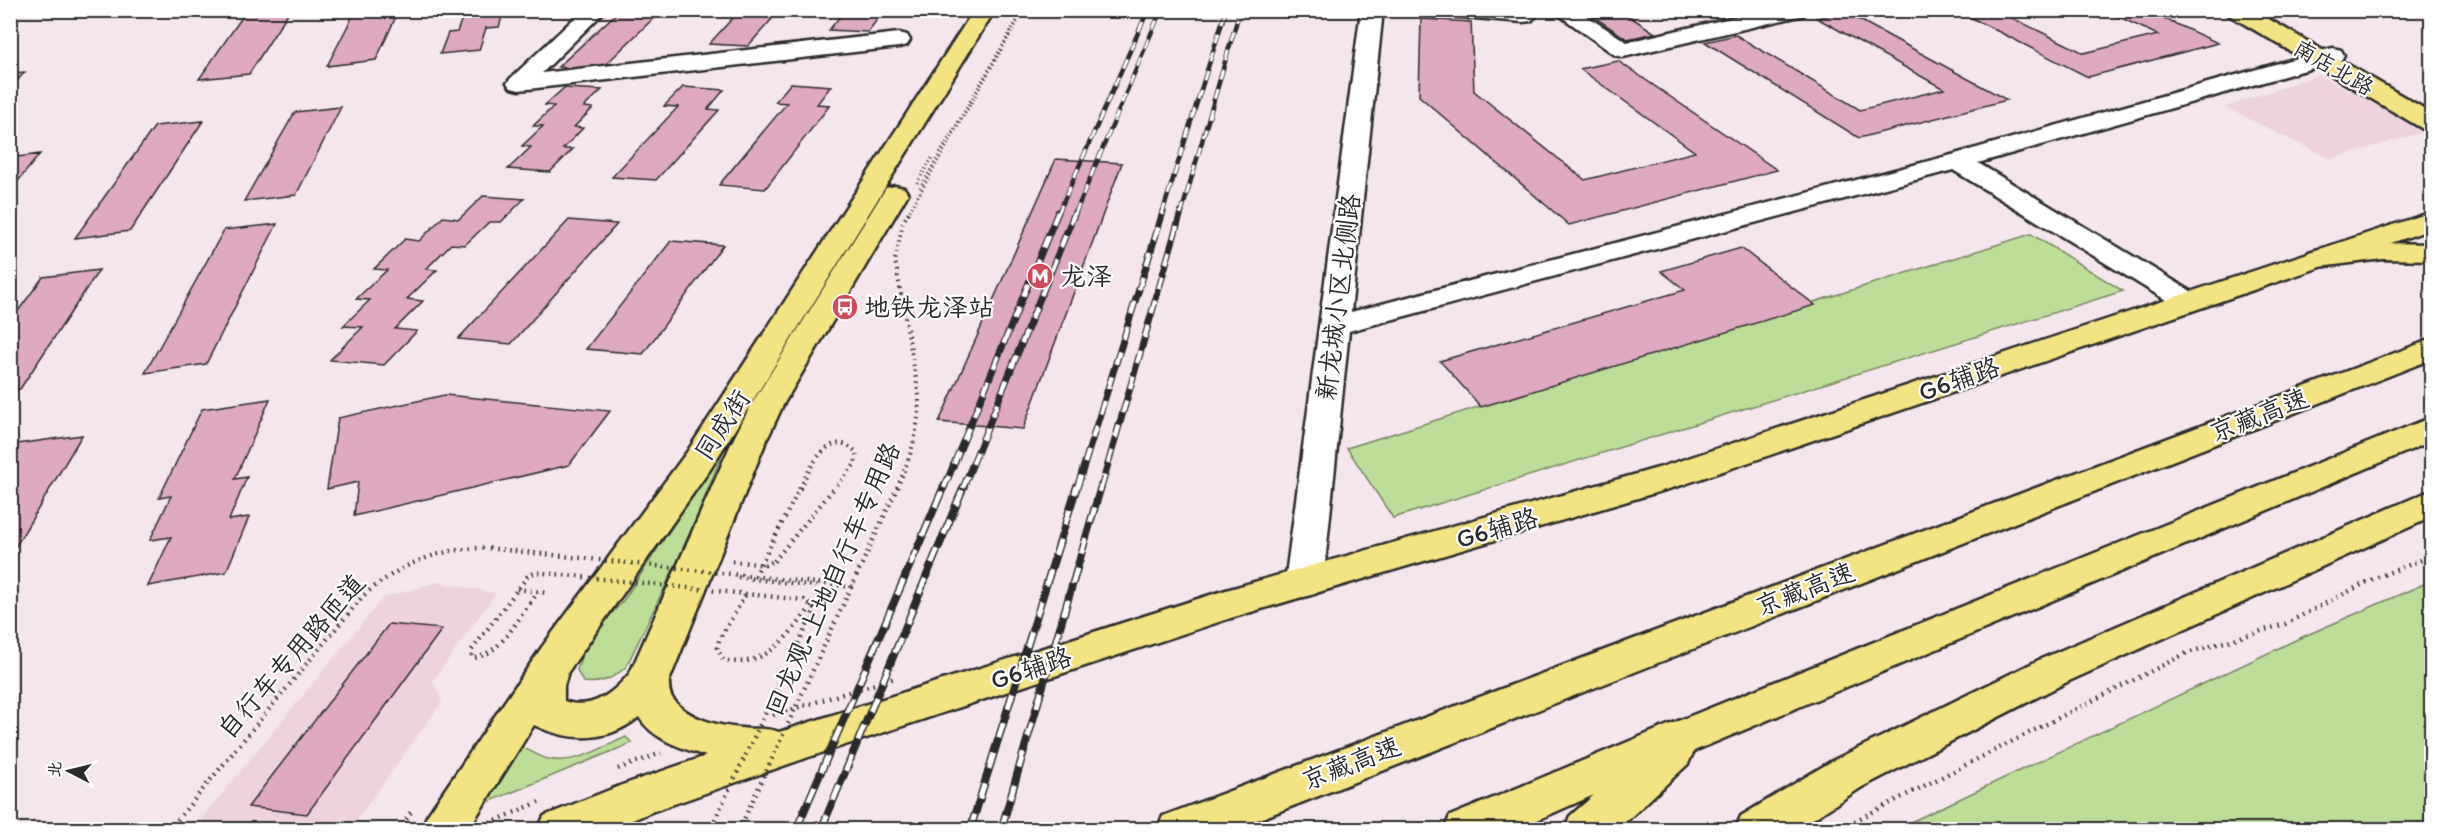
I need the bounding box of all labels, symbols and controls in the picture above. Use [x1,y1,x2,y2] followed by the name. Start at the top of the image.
[2289,34,2379,101] street label: 南店北路
[1309,192,1367,402] street label: 新龙城小区北侧路
[1060,260,1112,292] place label: 龙泽
[1025,261,1055,291] metro station icon: 龙泽
[864,291,994,323] place label: 地铁龙泽站
[830,292,860,322] bus stop icon: 地铁龙泽站
[1914,350,2004,408] street label: G6辅路
[2205,381,2313,449] street label: 京藏高速
[687,384,757,466] street label: 同成街
[757,437,907,721] street label: 回龙观-上地自行车专用路
[1452,501,1542,555] street label: G6辅路
[1751,555,1859,623] street label: 京藏高速
[211,567,371,745] street label: 自行车专用路匝道
[986,640,1076,696] street label: G6辅路
[1297,729,1405,797] street label: 京藏高速
[39,741,99,801] north arrow
[44,760,65,778] text: 北

